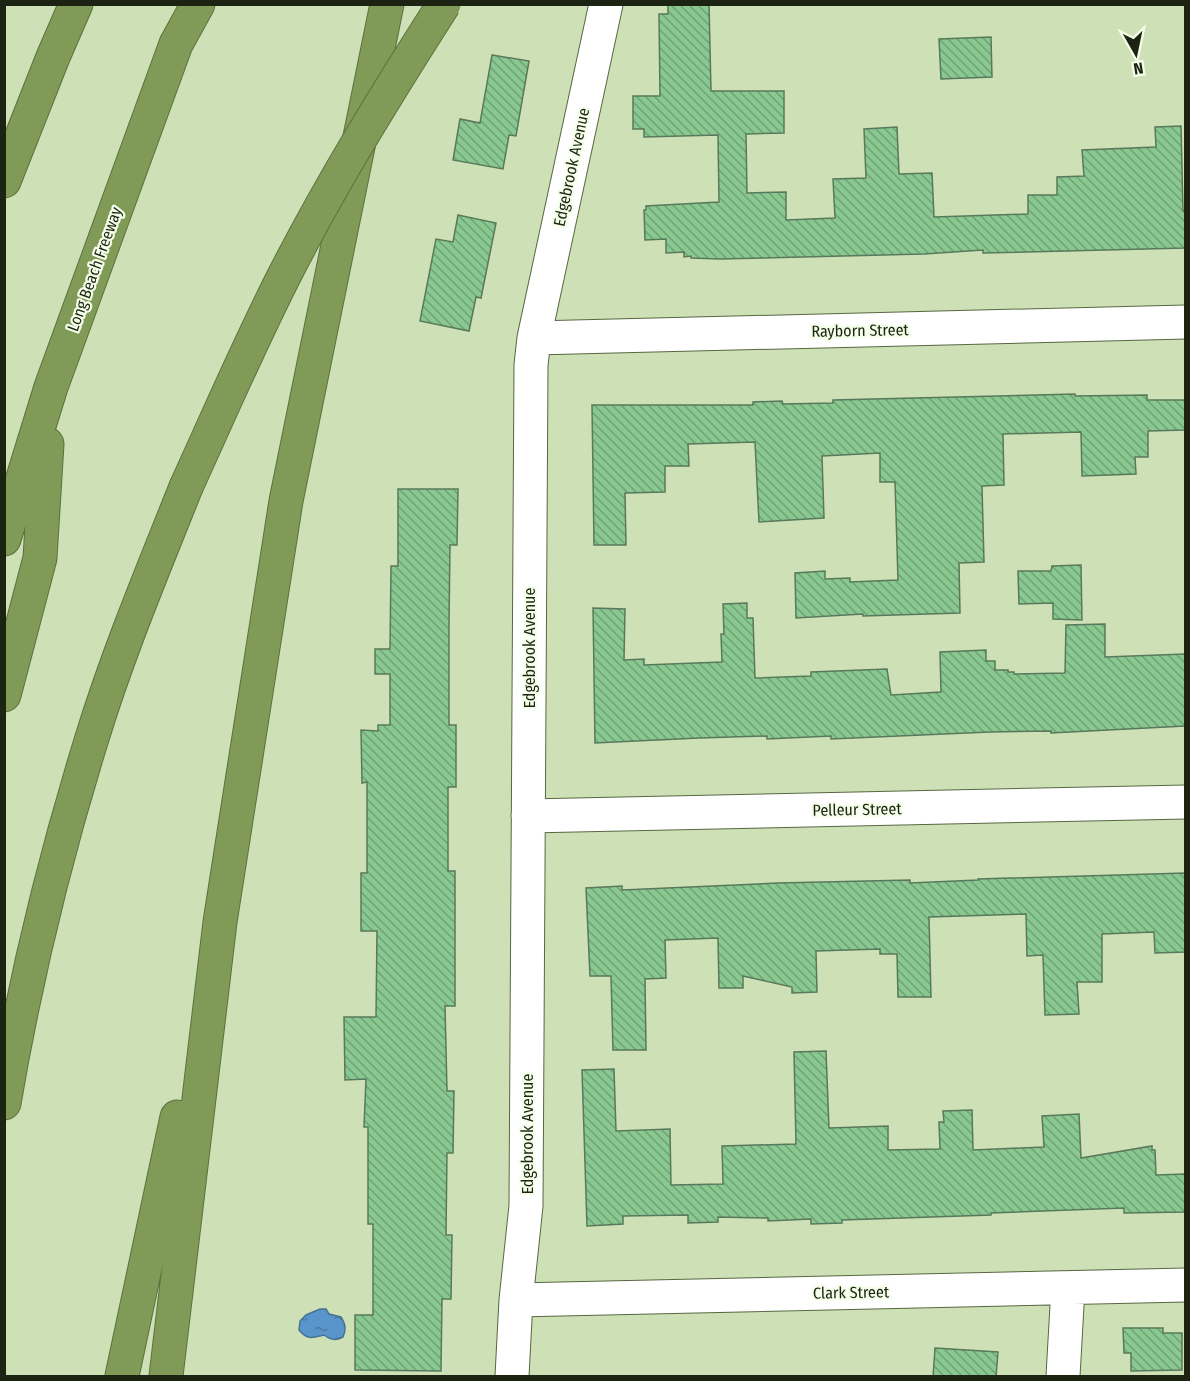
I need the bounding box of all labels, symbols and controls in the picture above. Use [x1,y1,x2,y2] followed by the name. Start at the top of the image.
[1106,24,1166,84] north arrow
[1132,58,1144,78] text: N
[550,106,593,228] street label: Edgebrook Avenue
[63,204,126,334] street label: Long Beach Freeway
[811,320,910,341] street label: Rayborn Street
[520,588,539,708] street label: Edgebrook Avenue
[812,799,902,820] street label: Pelleur Street
[518,1074,537,1194] street label: Edgebrook Avenue
[813,1282,890,1303] street label: Clark Street

